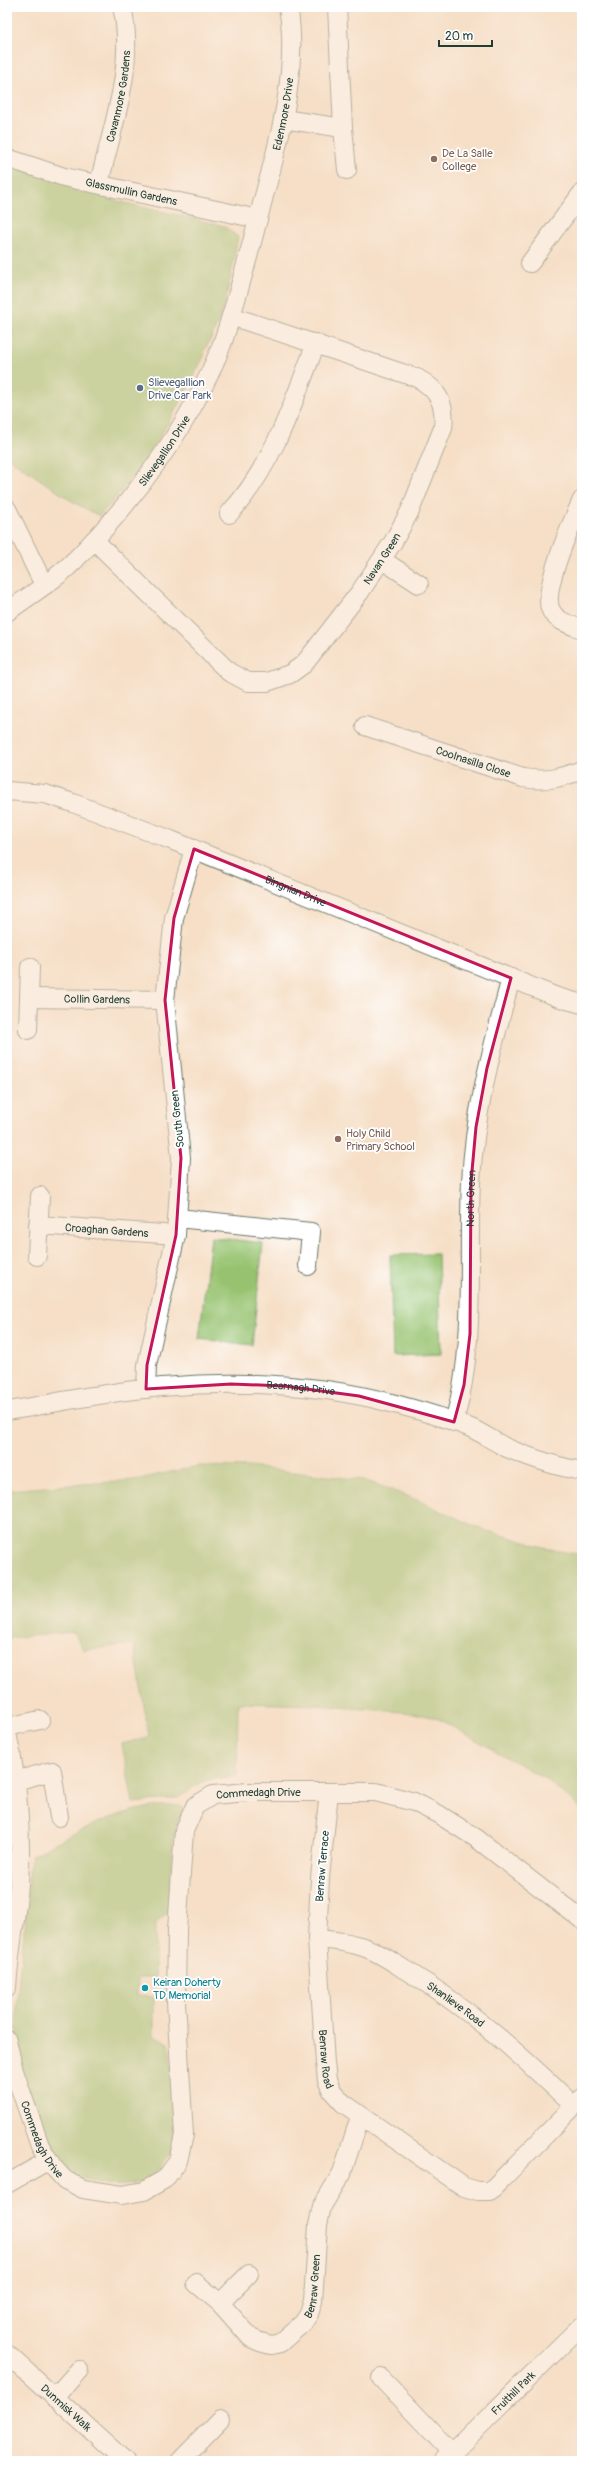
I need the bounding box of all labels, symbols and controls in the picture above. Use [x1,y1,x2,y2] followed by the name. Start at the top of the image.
[439,22,492,48] scale bar
[445,29,474,44] text: 20 m
[104,50,133,144] street label: Cavanmore Gardens
[270,77,296,152] street label: Edenmore Drive
[442,147,493,173] place label: De La Salle College
[429,154,439,164] marker: De La Salle College
[84,176,178,208] street label: Glassmullin Gardens
[148,376,212,402] place label: Slievegallion Drive Car Park
[135,383,145,393] marker: Slievegallion Drive Car Park
[136,413,193,489] street label: Slievegallion Drive
[361,531,404,587] street label: Navan Green
[434,744,513,781] street label: Coolnasilla Close
[263,873,329,910] street label: Bingnian Drive
[64,993,130,1006] street label: Collin Gardens
[168,1090,187,1148] street label: South Green
[346,1127,415,1153] place label: Holy Child Primary School
[333,1134,343,1144] marker: Holy Child Primary School
[464,1169,479,1227] street label: North Green
[65,1221,149,1240] street label: Croaghan Gardens
[266,1379,337,1398] street label: Bearnagh Drive
[216,1786,301,1802] street label: Commedagh Drive
[313,1829,332,1902] street label: Benraw Terrace
[153,1976,221,2002] place label: Keiran Doherty TD Memorial
[424,1979,487,2030] street label: Shanlieve Road
[140,1983,150,1993] marker: Keiran Doherty TD Memorial
[316,2029,336,2091] street label: Benraw Road
[18,2099,66,2181] street label: Commedagh Drive
[302,2254,323,2321] street label: Benraw Green
[489,2368,538,2418] street label: Fruithill Park
[38,2382,94,2435] street label: Dunmisk Walk

